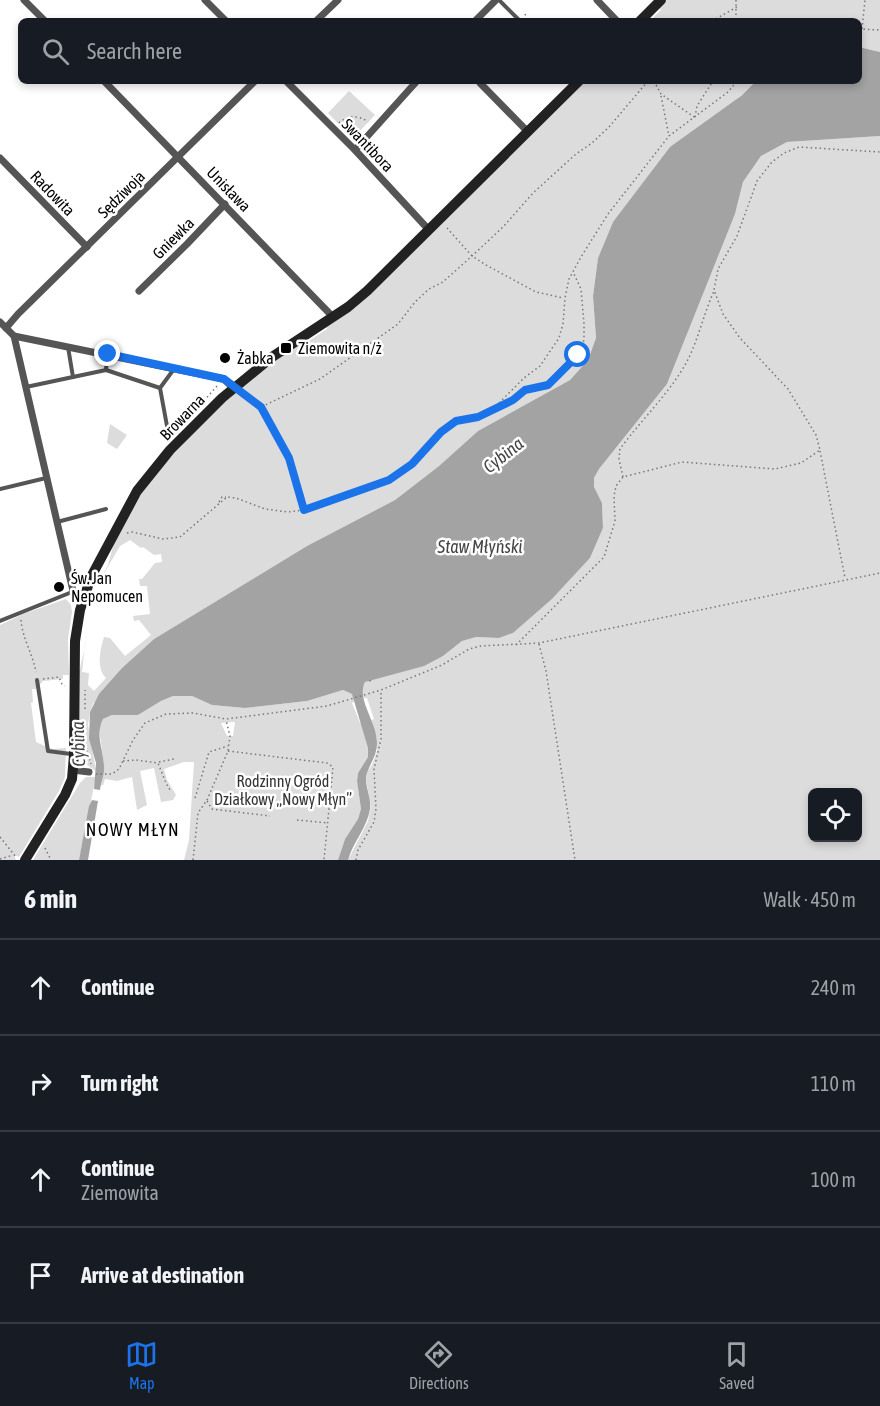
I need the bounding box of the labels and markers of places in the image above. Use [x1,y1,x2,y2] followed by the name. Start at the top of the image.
[298,339,382,357] place label: Ziemowita n/ż
[279,341,293,355] marker: Ziemowita n/ż
[237,349,274,367] place label: Żabka
[218,351,232,365] marker: Żabka
[71,569,143,606] place label: Św. Jan Nepomucen
[52,580,66,594] marker: Św. Jan Nepomucen

